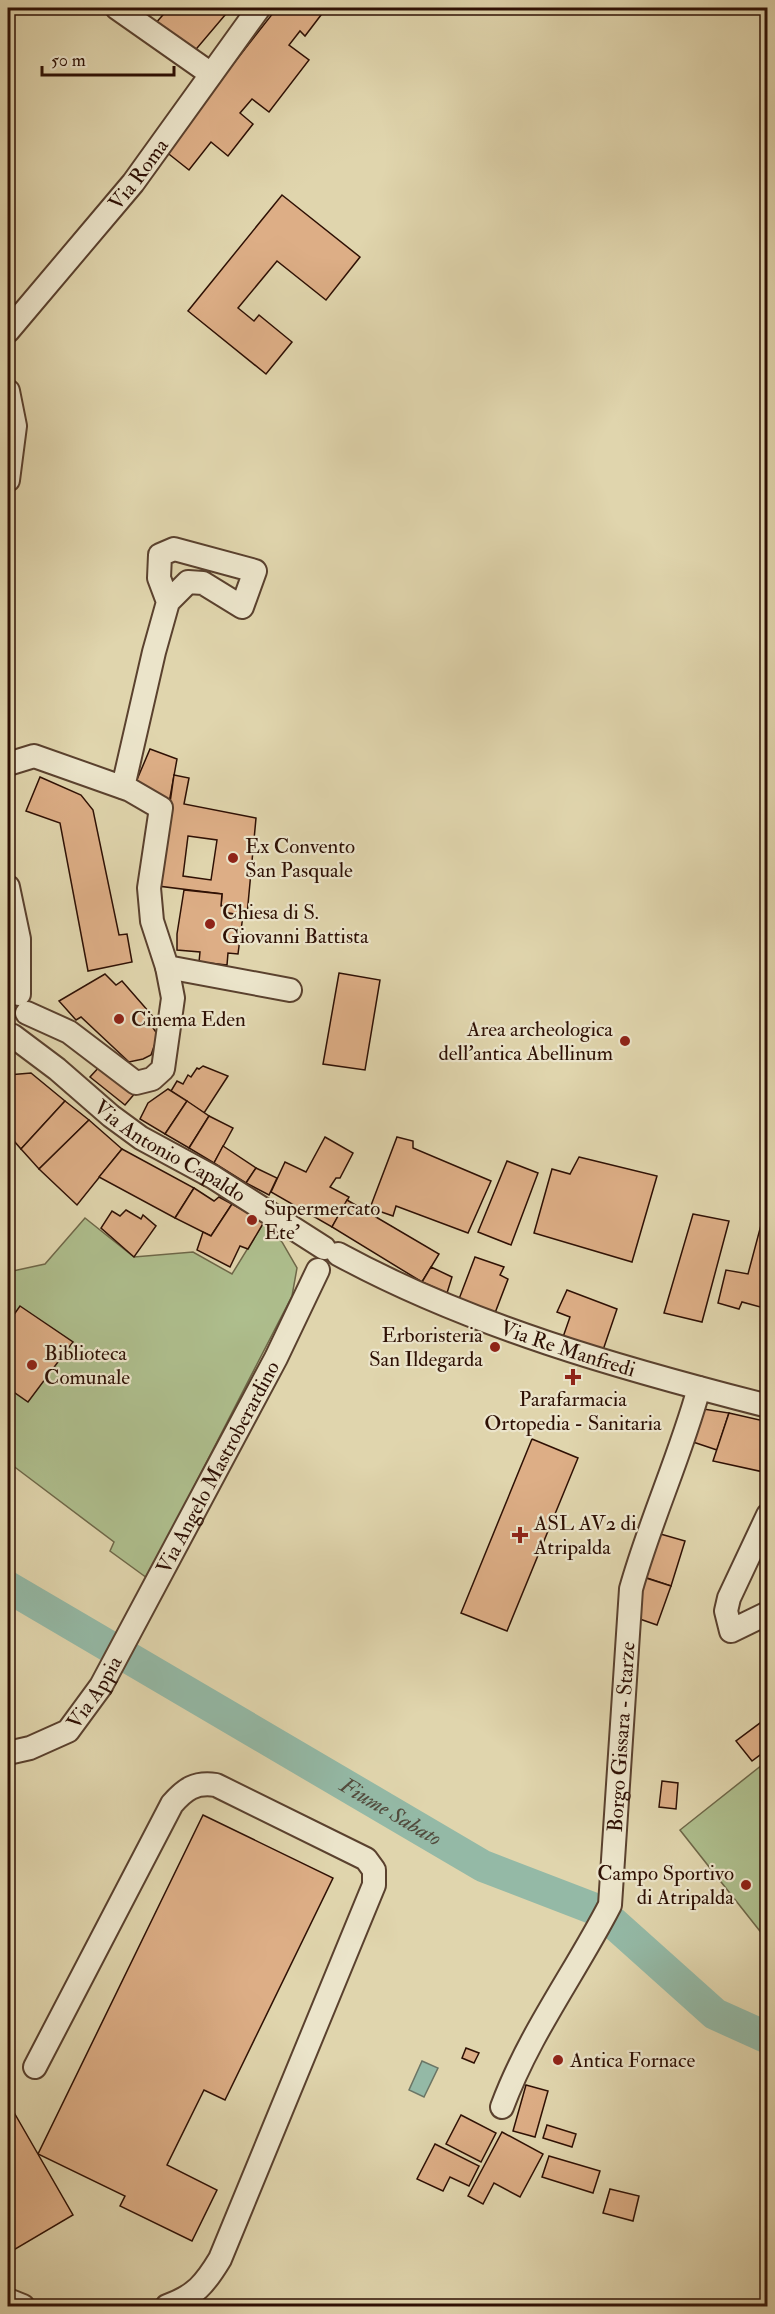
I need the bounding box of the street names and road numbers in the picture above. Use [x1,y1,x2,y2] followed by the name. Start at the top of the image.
[102,133,175,216] street label: Via Roma
[88,1094,251,1208] street label: Via Antonio Capaldo
[497,1314,639,1383] street label: Via Re Manfredi
[150,1356,286,1578] street label: Via Angelo Mastroberardino
[601,1640,641,1833] street label: Borgo Gissara - Starze
[60,1651,128,1734] street label: Via Appia

